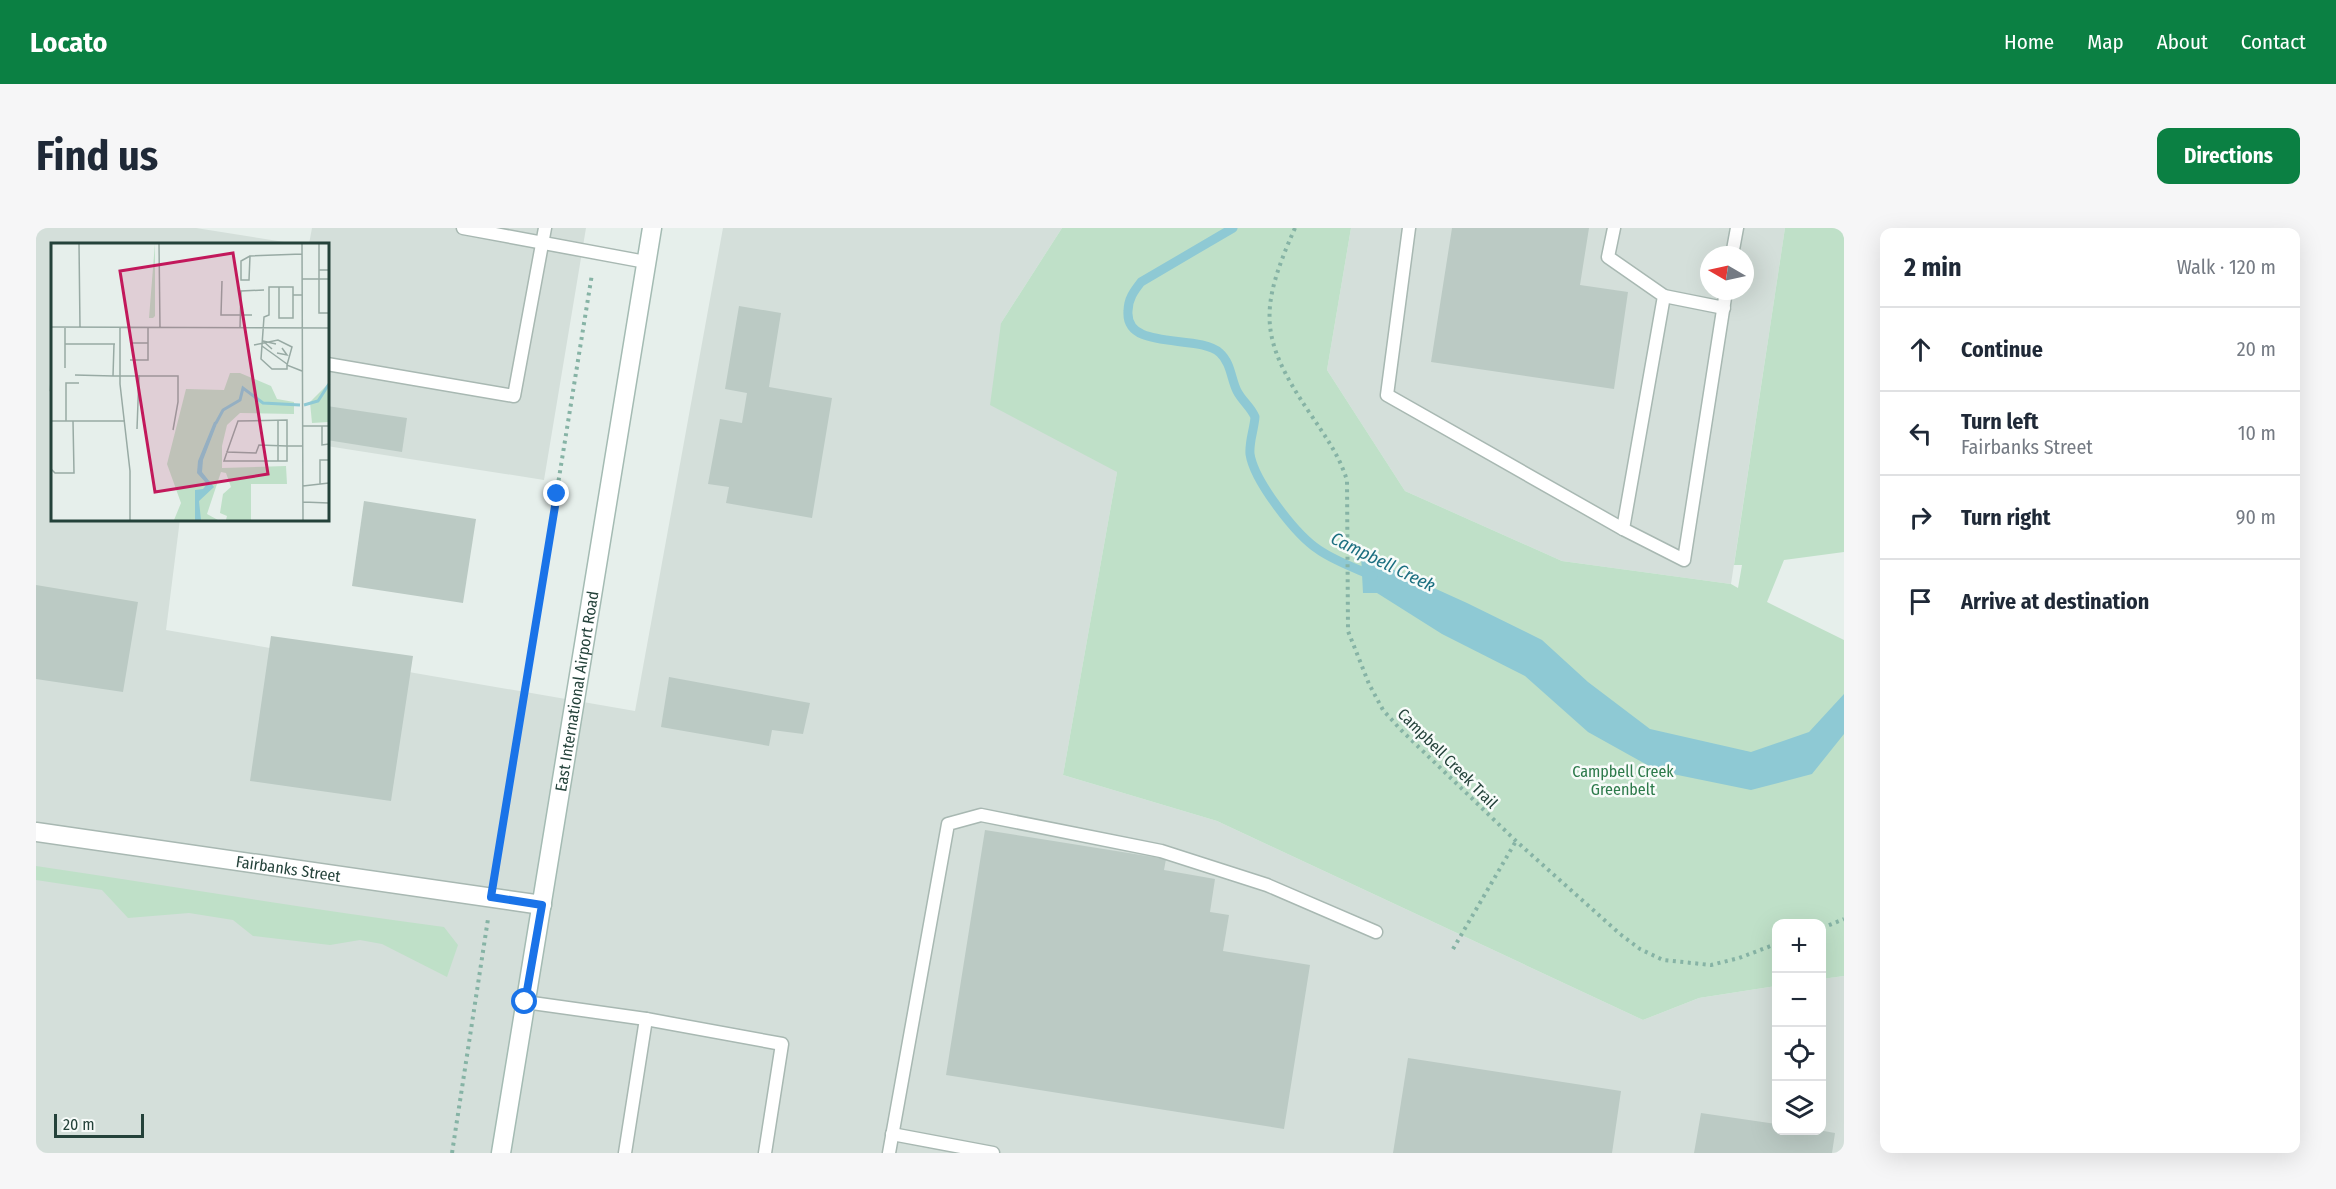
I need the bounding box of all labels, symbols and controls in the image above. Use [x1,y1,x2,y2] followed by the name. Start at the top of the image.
[30,26,108,59] text: Locato
[2004,29,2054,55] text: Home
[2087,29,2124,55] text: Map
[2157,29,2208,55] text: About
[2241,29,2306,55] text: Contact
[2157,128,2300,184] button: Directions
[36,131,158,181] text: Find us
[51,243,328,520] inset map
[1700,246,1754,300] north arrow
[1904,252,1962,283] text: 2 min
[2177,255,2276,279] text: Walk · 120 m
[1904,333,1937,366] icon: ahead
[1961,336,2043,363] text: Continue
[2237,337,2276,361] text: 20 m
[1961,408,2039,435] text: Turn left
[1904,417,1937,450] icon: left
[2238,421,2276,445] text: 10 m
[1961,435,2093,459] text: Fairbanks Street
[543,480,569,506] route end
[1904,501,1937,534] icon: right
[1961,504,2050,531] text: Turn right
[2236,505,2276,529] text: 90 m
[1327,527,1439,597] water label: Campbell Creek
[1904,585,1937,618] icon: arrive
[1961,588,2149,615] text: Arrive at destination
[551,590,603,793] street label: East International Airport Road
[1394,704,1502,812] street label: Campbell Creek Trail
[1572,762,1674,799] park label: Campbell Creek Greenbelt
[235,852,343,886] street label: Fairbanks Street
[1772,919,1826,1135] map controls
[1772,919,1826,973] button: +
[1772,973,1826,1027] button: −
[511,988,537,1014] route start
[1772,1027,1826,1081] button: locate
[1772,1081,1826,1135] button: layers
[54,1111,144,1138] scale bar
[63,1115,94,1134] text: 20 m

